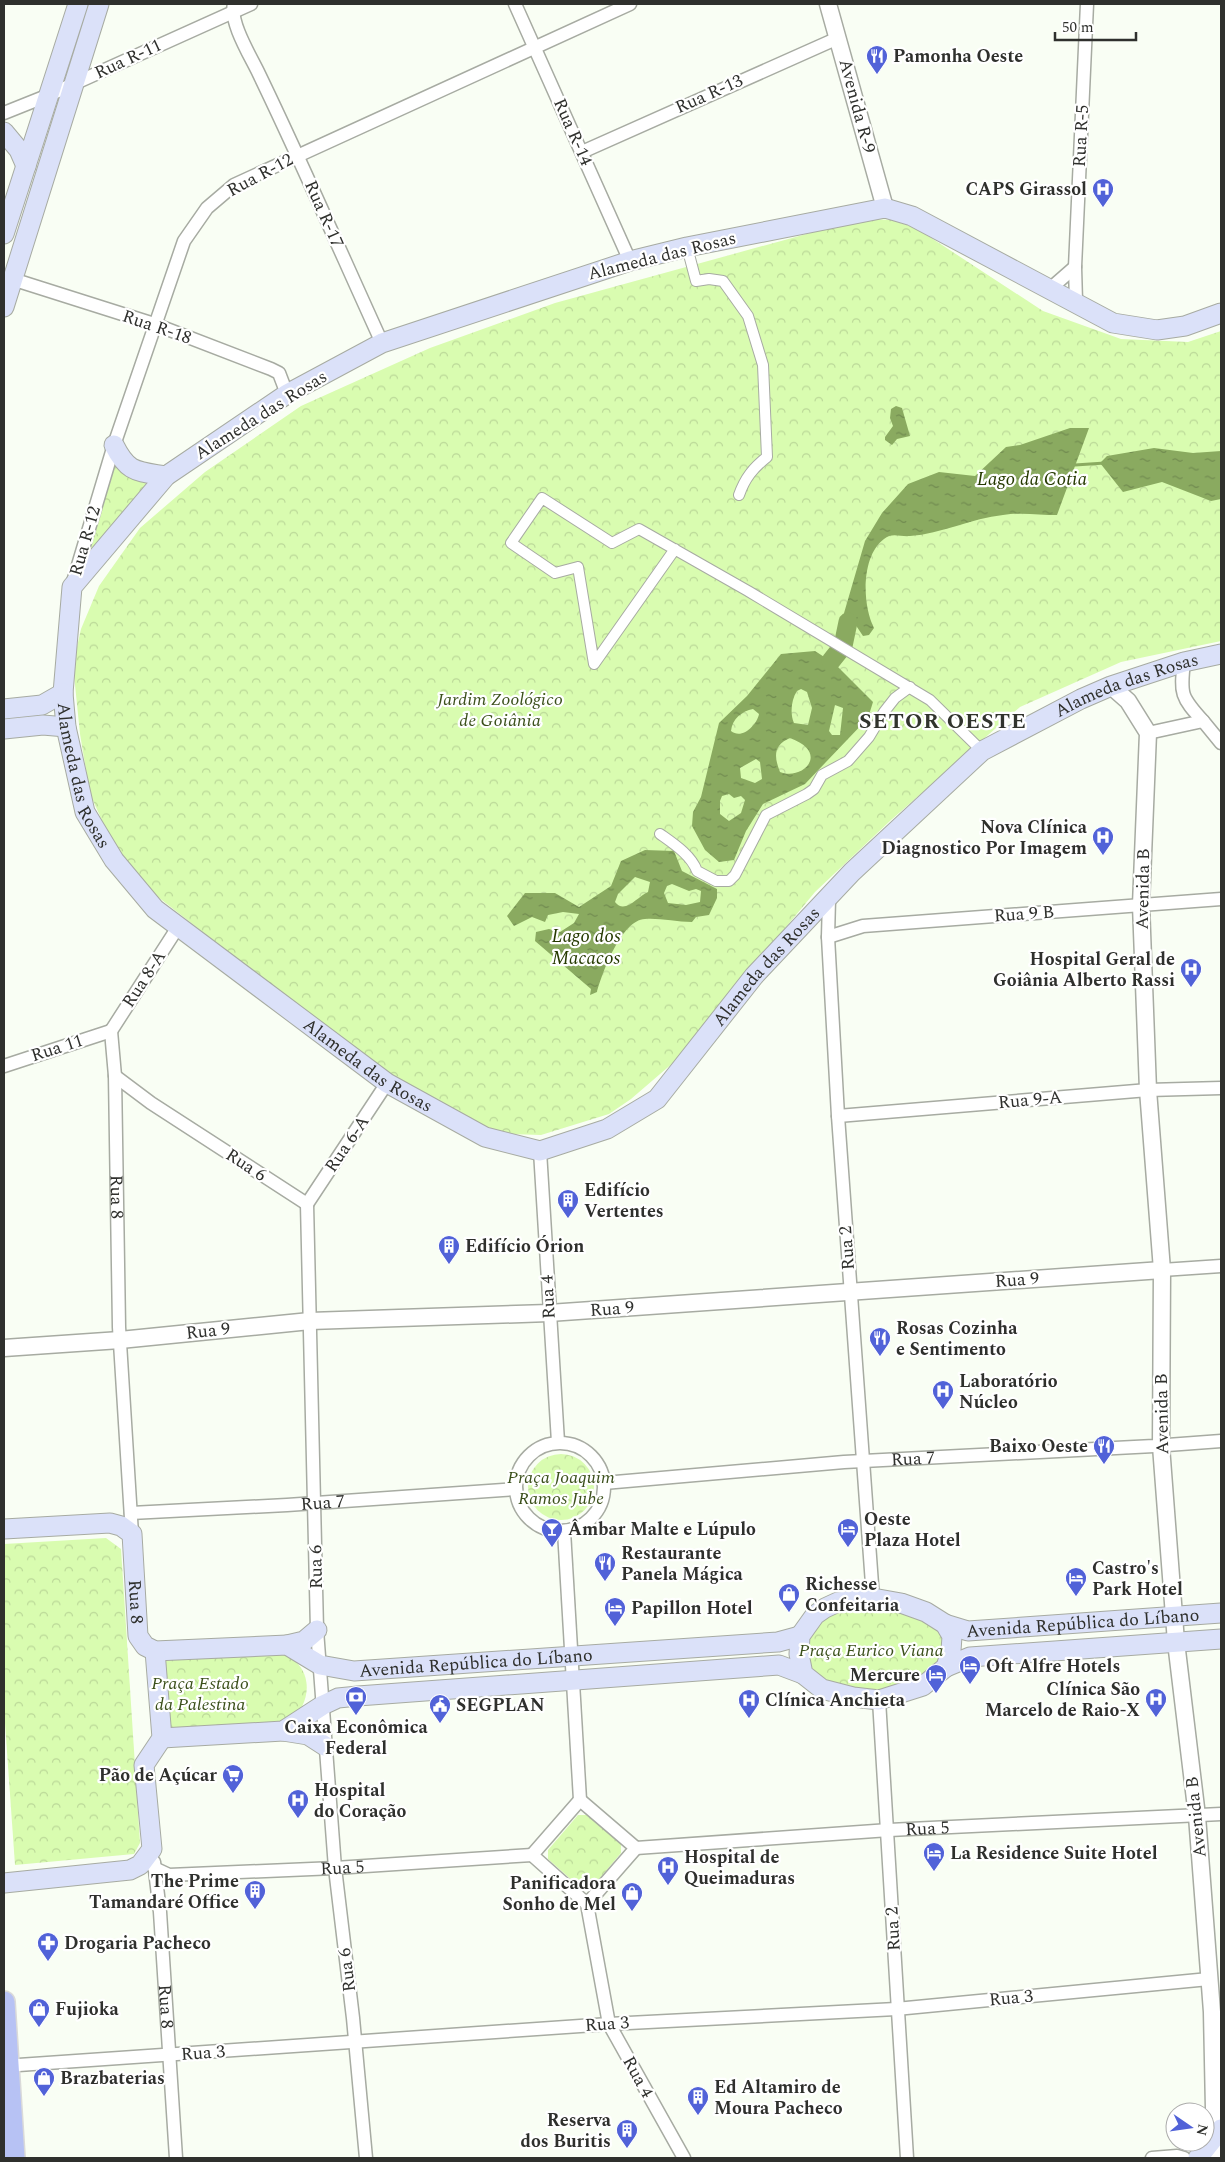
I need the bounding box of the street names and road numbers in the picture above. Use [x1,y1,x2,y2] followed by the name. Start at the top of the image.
[90,32,166,86] street label: Rua R-11
[831,56,883,156] street label: Avenida R-9
[671,67,747,121] street label: Rua R-13
[546,94,600,170] street label: Rua R-14
[1066,104,1096,168] street label: Rua R-5
[222,146,298,204] street label: Rua R-12
[297,176,351,252] street label: Rua R-17
[585,225,739,287] street label: Alameda das Rosas
[119,303,195,351] street label: Rua R-18
[189,363,333,467] street label: Alameda das Rosas
[62,503,108,579] street label: Rua R-12
[1050,646,1201,724] street label: Alameda das Rosas
[50,701,117,854] street label: Alameda das Rosas
[1129,848,1157,930] street label: Avenida B
[993,898,1055,930] street label: Rua 9 B
[706,900,826,1032] street label: Alameda das Rosas
[115,945,173,1013] street label: Rua 8-A
[297,1011,438,1119] street label: Alameda das Rosas
[27,1027,87,1069] street label: Rua 11
[997,1084,1063,1116] street label: Rua 9-A
[318,1110,376,1178] street label: Rua 6-A
[220,1142,272,1188] street label: Rua 6
[103,1174,131,1219] street label: Rua 8
[832,1225,862,1271] street label: Rua 2
[994,1265,1040,1295] street label: Rua 9
[533,1274,563,1320] street label: Rua 4
[589,1294,635,1324] street label: Rua 9
[185,1315,231,1347] street label: Rua 9
[1148,1373,1176,1455] street label: Avenida B
[890,1444,936,1473] street label: Rua 7
[300,1487,346,1518] street label: Rua 7
[302,1545,330,1589] street label: Rua 6
[121,1579,151,1625] street label: Rua 8
[965,1601,1200,1645] street label: Avenida República do Líbano
[358,1641,593,1684] street label: Avenida República do Líbano
[1178,1775,1214,1859] street label: Avenida B
[905,1814,950,1843] street label: Rua 5
[320,1853,365,1882] street label: Rua 5
[878,1906,908,1952] street label: Rua 2
[331,1946,363,1994] street label: Rua 6
[151,1983,181,2029] street label: Rua 8
[988,1983,1034,2013] street label: Rua 3
[584,2009,630,2039] street label: Rua 3
[180,2038,226,2068] street label: Rua 3
[615,2051,661,2103] street label: Rua 4

